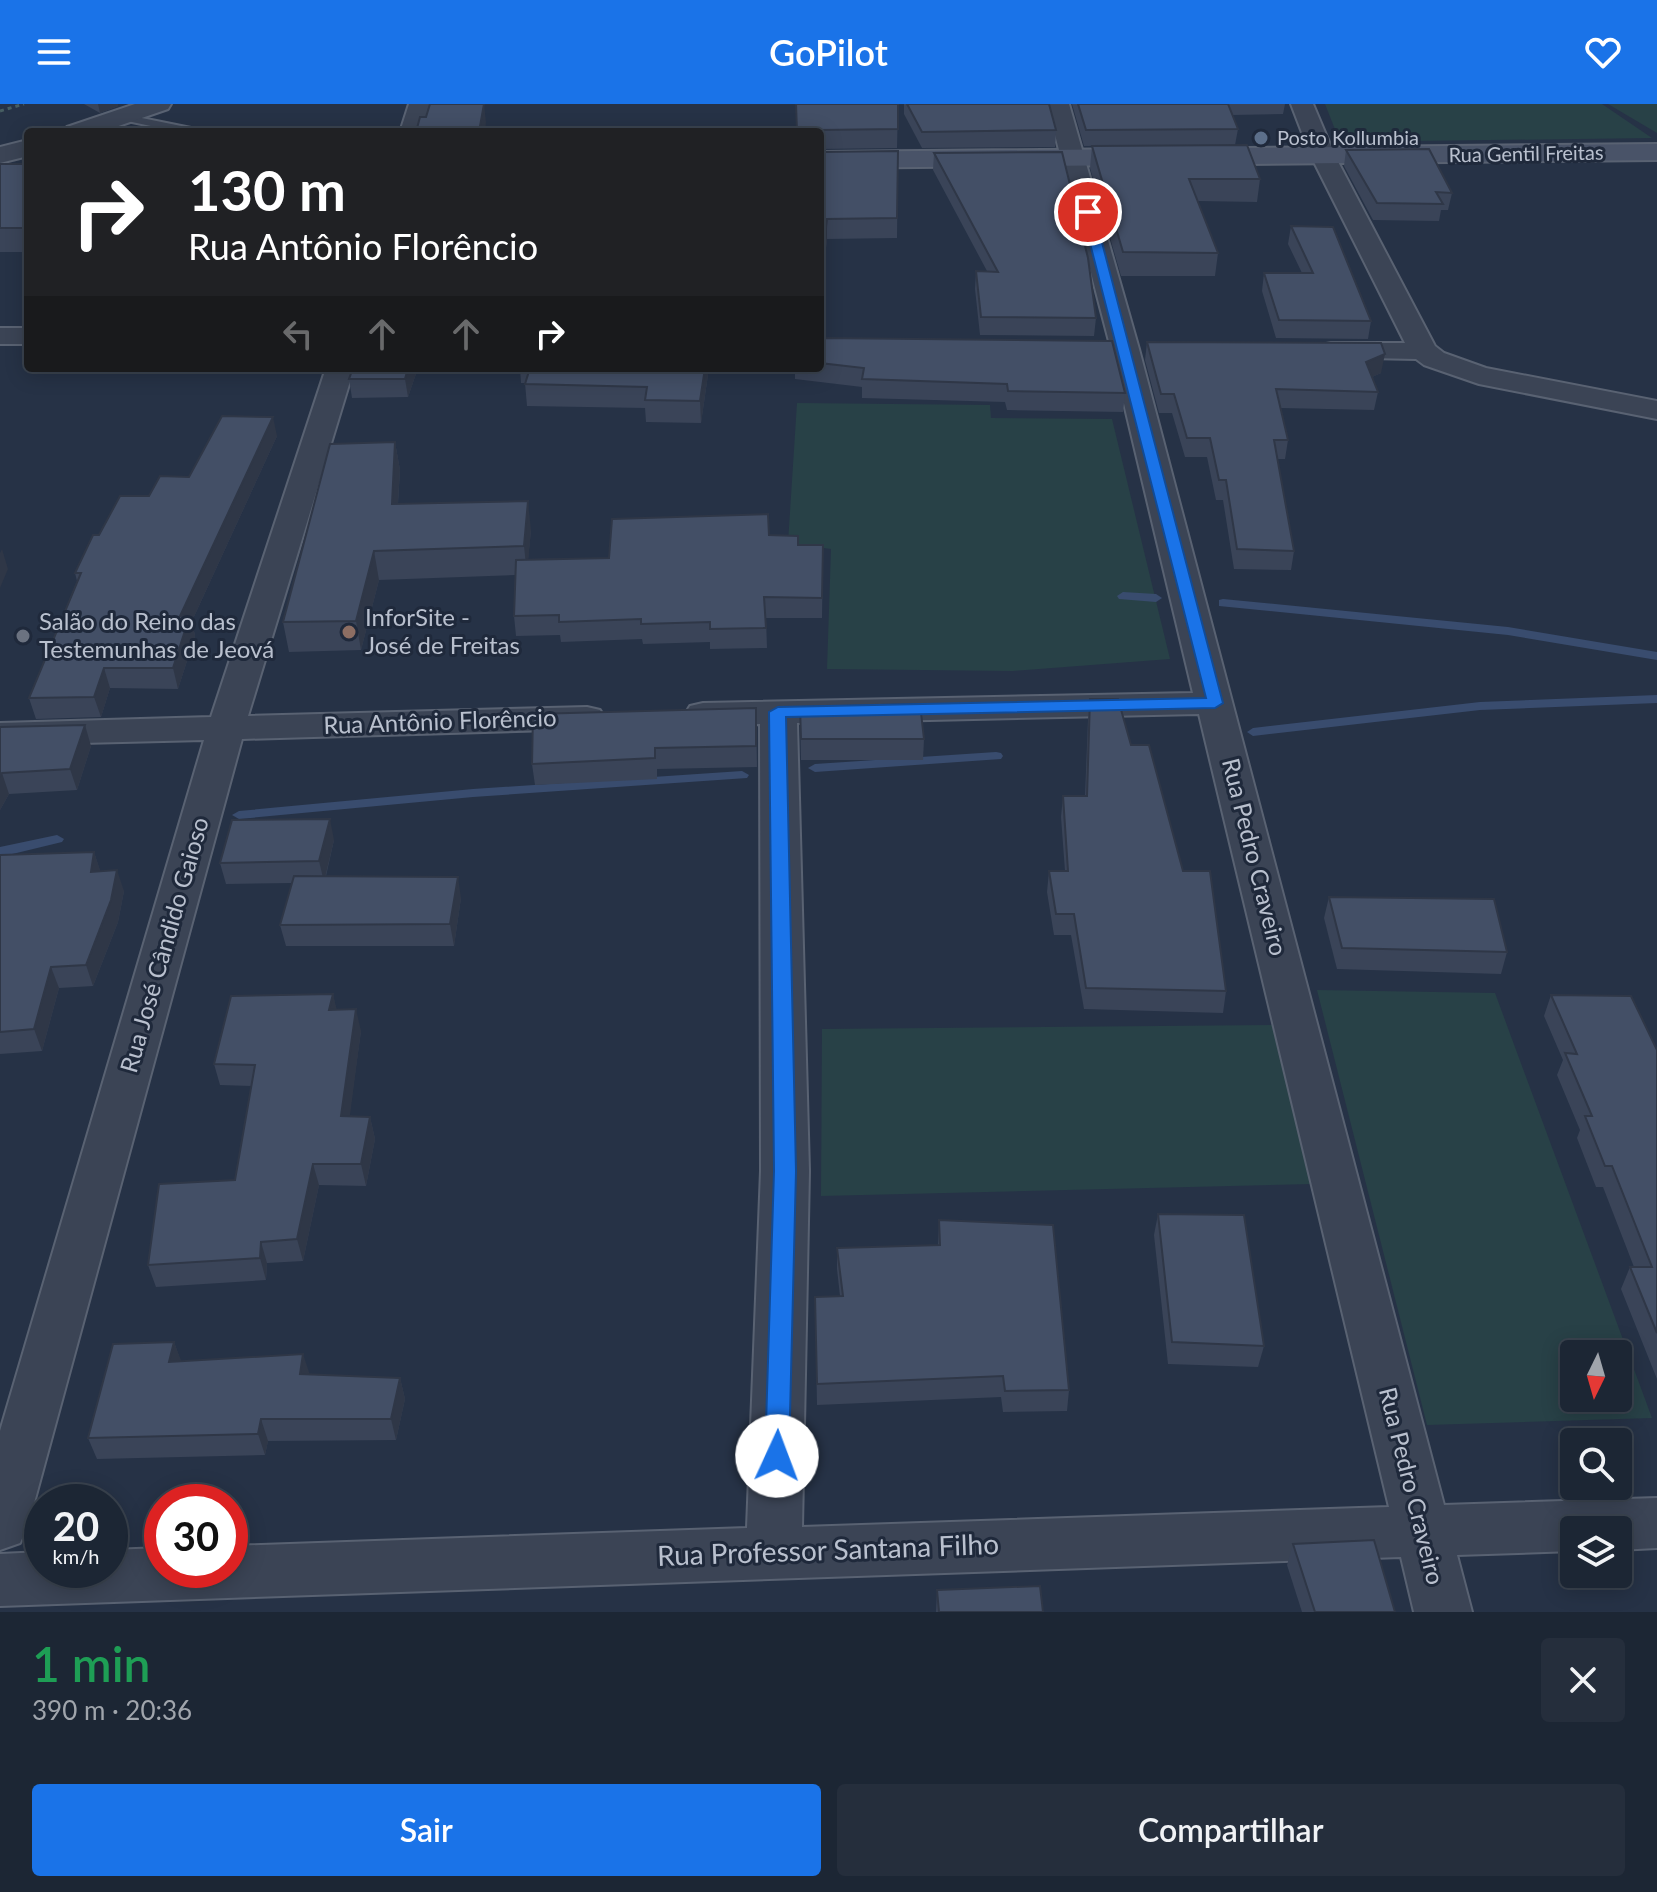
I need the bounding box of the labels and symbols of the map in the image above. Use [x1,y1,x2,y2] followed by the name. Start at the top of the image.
[1277,125,1419,149] place label: Posto Kollumbia
[1252,129,1270,147] marker: Posto Kollumbia
[1448,140,1604,166] street label: Rua Gentil Freitas
[1054,178,1122,246] pin
[365,602,520,659] place label: InforSite - José de Freitas
[39,606,274,663] place label: Salão do Reino das Testemunhas de Jeová
[340,623,358,641] marker: InforSite - José de Freitas
[14,627,32,645] marker: Salão do Reino das Testemunhas de Jeová
[323,702,557,739] street label: Rua Antônio Florêncio
[1217,755,1294,958] street label: Rua Pedro Craveiro
[113,814,214,1076] street label: Rua José Cândido Gaioso
[1560,1340,1632,1412] north arrow
[1374,1384,1451,1587] street label: Rua Pedro Craveiro
[735,1414,819,1498] position arrow
[144,1484,248,1588] speed limit sign: 30
[656,1526,999,1572] street label: Rua Professor Santana Filho

